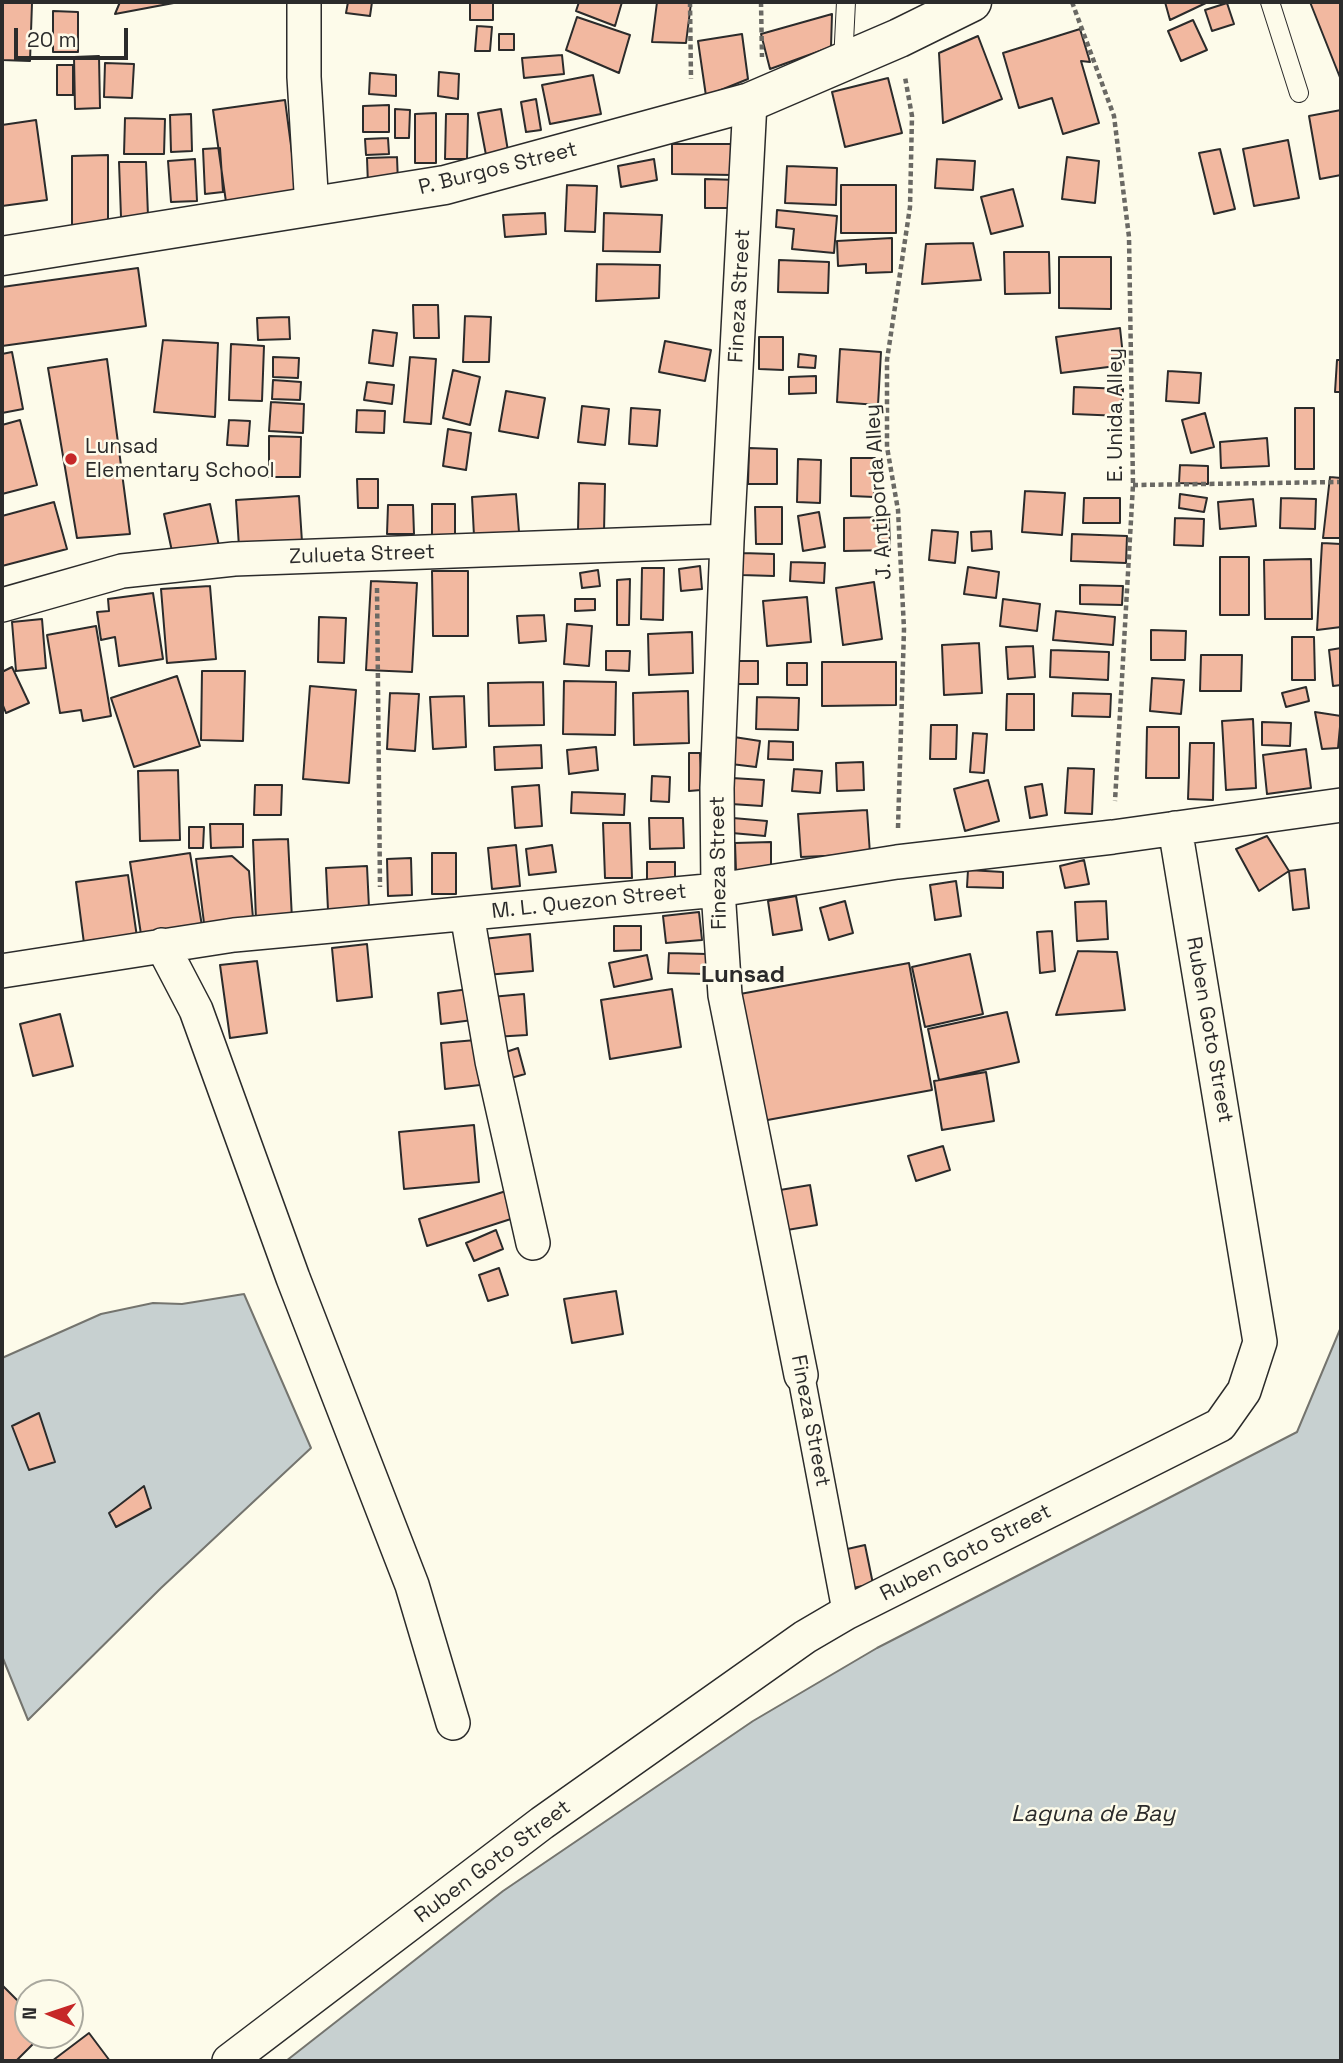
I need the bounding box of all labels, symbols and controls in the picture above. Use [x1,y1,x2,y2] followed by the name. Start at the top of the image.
[18,14,131,58] scale bar
[27,26,77,53] text: 20 m
[416,137,580,201] street label: P. Burgos Street
[724,228,756,364] street label: Fineza Street
[1103,348,1129,482] street label: E. Unida Alley
[860,403,898,581] street label: J. Antiporda Alley
[85,434,275,484] place label: Lunsad Elementary School
[63,451,79,467] marker: Lunsad Elementary School
[289,540,435,570] street label: Zulueta Street
[705,796,733,930] street label: Fineza Street
[490,879,688,925] street label: M. L. Quezon Street
[1180,935,1238,1125] street label: Ruben Goto Street
[701,961,785,989] district label: Lunsad
[785,1353,835,1489] street label: Fineza Street
[876,1499,1056,1607] street label: Ruben Goto Street
[410,1795,576,1929] street label: Ruben Goto Street
[1011,1801,1175,1829] water label: Laguna de Bay
[14,1979,84,2049] north arrow
[17,2007,42,2020] text: N

